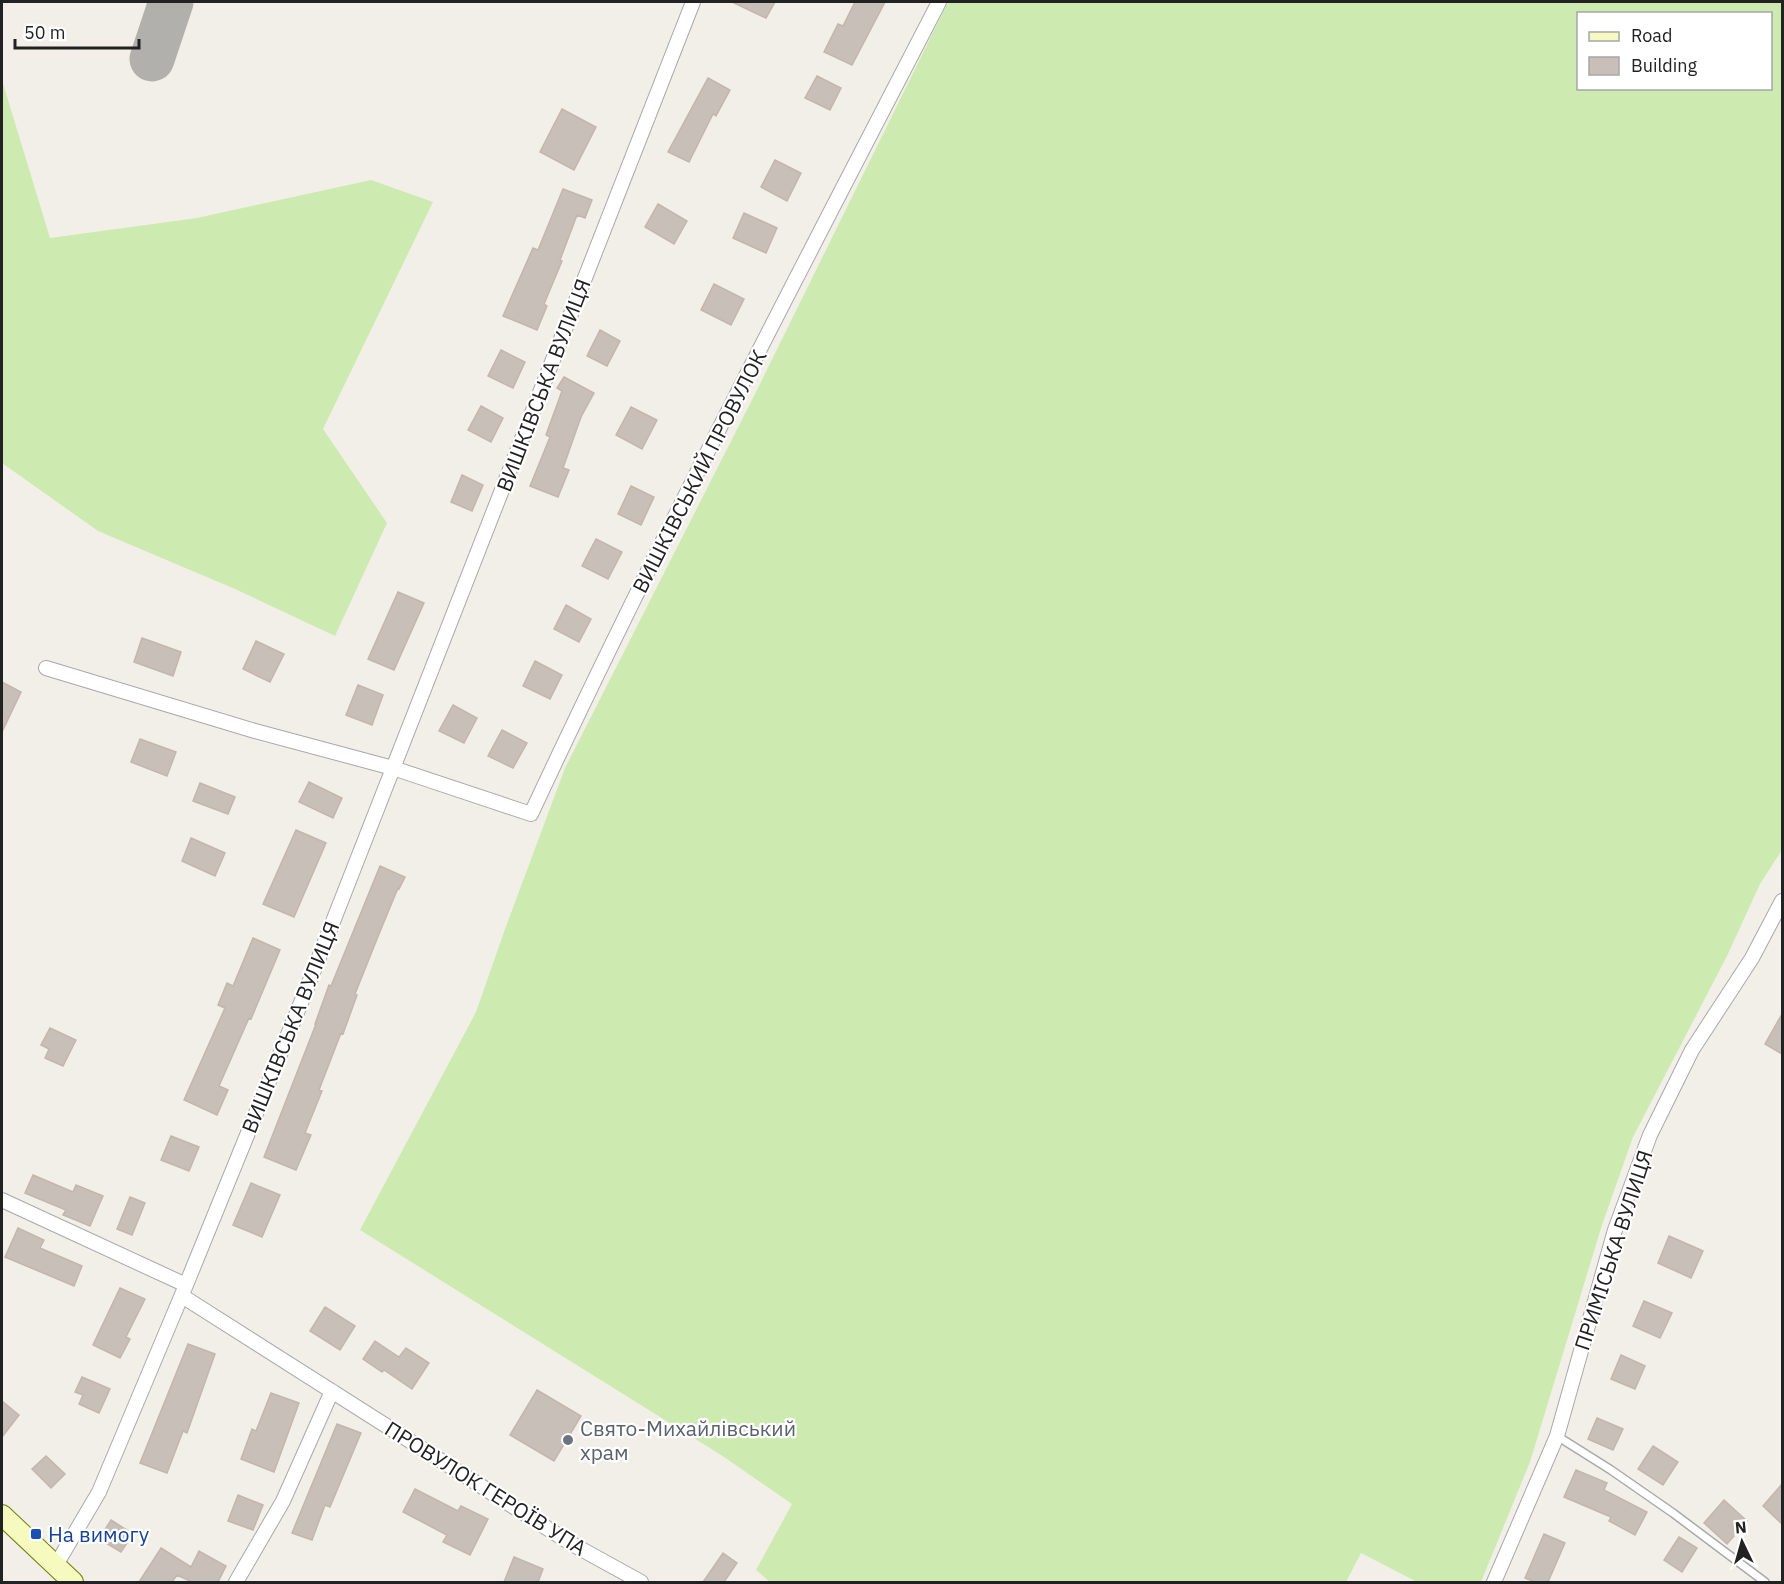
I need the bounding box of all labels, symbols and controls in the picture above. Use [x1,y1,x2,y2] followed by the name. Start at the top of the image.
[15,12,140,50] scale bar
[1577,12,1772,90] legend
[24,21,66,44] text: 50 m
[1631,24,1672,47] text: Road
[1631,54,1698,77] text: Building
[489,274,597,496] street label: ВИШКІВСЬКА ВУЛИЦЯ
[625,344,773,597] street label: ВИШКІВСЬКИЙ ПРОВУЛОК
[235,917,345,1137] street label: ВИШКІВСЬКА ВУЛИЦЯ
[1567,1146,1659,1354] street label: ПРИМІСЬКА ВУЛИЦЯ
[380,1414,592,1562] street label: ПРОВУЛОК ГЕРОЇВ УПА
[580,1414,796,1466] place label: Свято-Михайлівський храм
[561,1433,575,1447] marker: Свято-Михайлівський храм
[1712,1512,1772,1572] north arrow
[1734,1517,1747,1538] text: N
[48,1520,150,1548] place label: На вимогу
[29,1527,43,1541] marker: На вимогу

